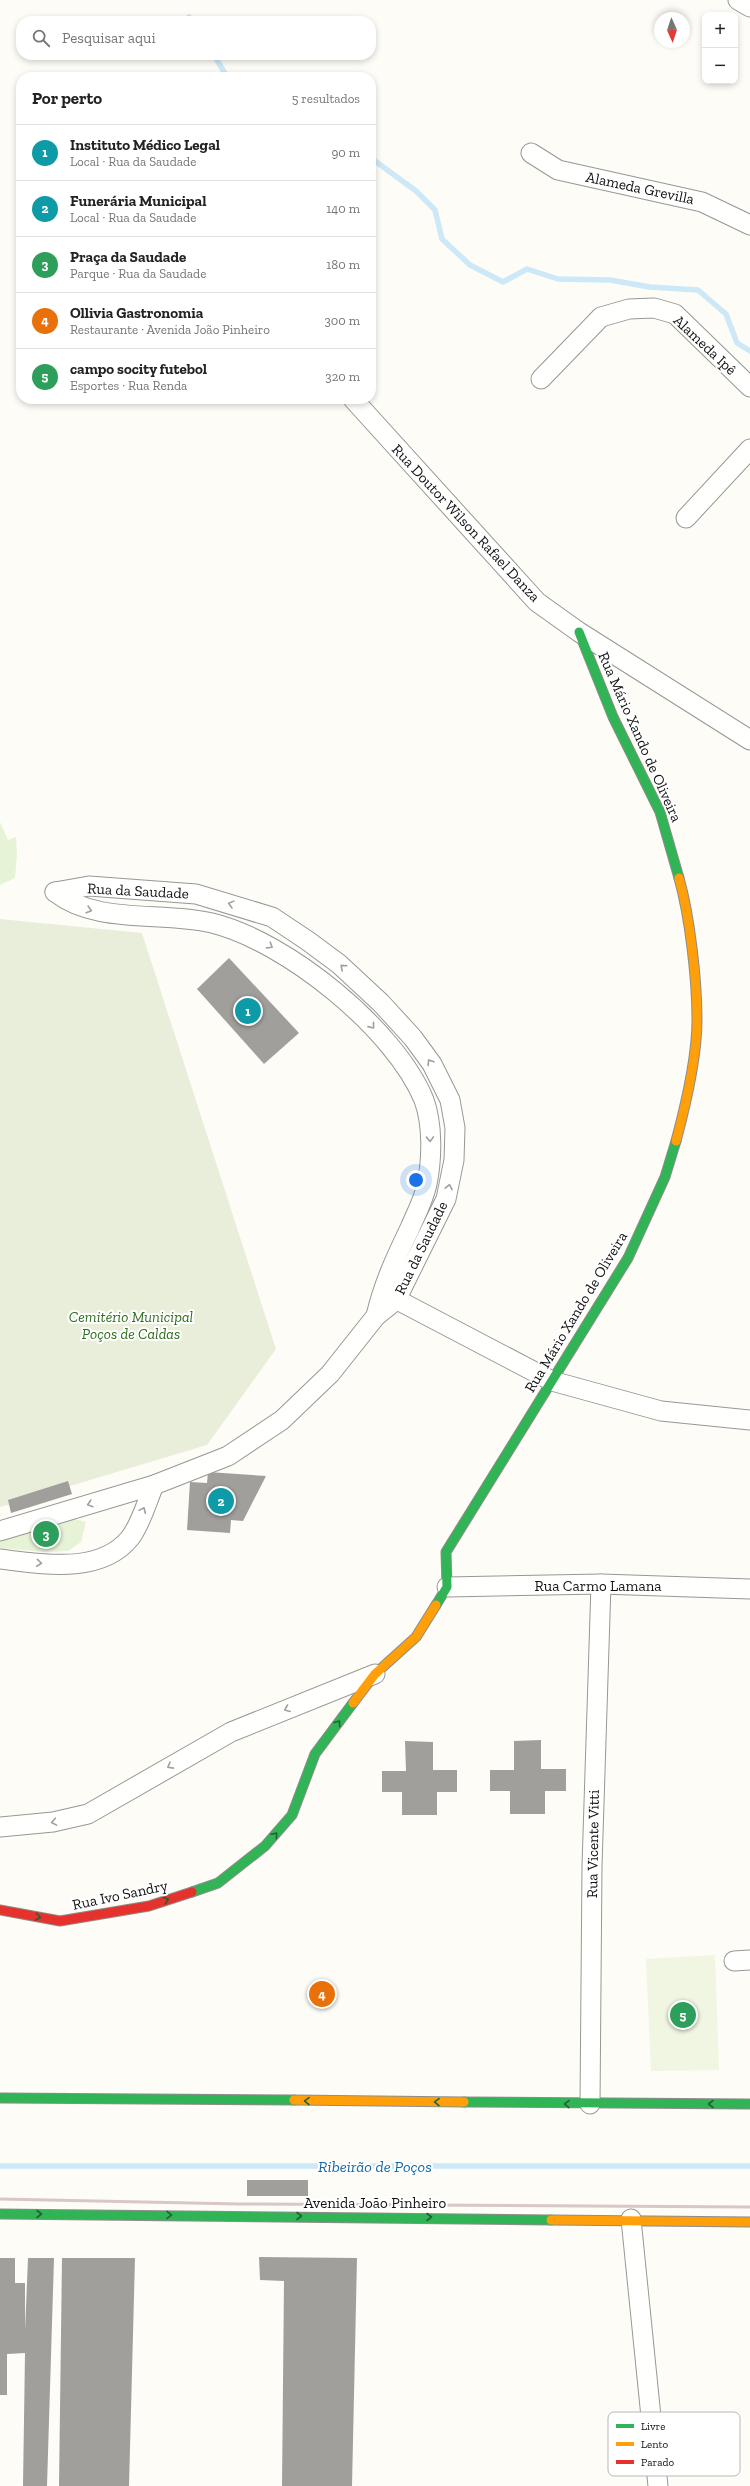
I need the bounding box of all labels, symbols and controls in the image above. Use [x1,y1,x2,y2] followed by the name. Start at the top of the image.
[654,12,690,48] north arrow
[702,12,738,84] map controls
[702,12,738,48] button: +
[16,16,376,60] search box
[30,27,52,49] icon: search
[62,29,156,47] text: Pesquisar aqui
[702,48,738,84] button: −
[32,88,102,108] text: Por perto
[292,91,360,106] text: 5 resultados
[70,136,220,154] text: Instituto Médico Legal
[42,145,48,160] text: 1
[331,145,360,160] text: 90 m
[70,154,196,169] text: Local · Rua da Saudade
[584,168,696,208] street label: Alameda Grevilla
[70,192,206,210] text: Funerária Municipal
[42,201,48,216] text: 2
[326,201,360,216] text: 140 m
[70,210,196,225] text: Local · Rua da Saudade
[70,248,186,266] text: Praça da Saudade
[42,257,48,272] text: 3
[326,257,360,272] text: 180 m
[70,266,206,281] text: Parque · Rua da Saudade
[70,304,203,322] text: Ollivia Gastronomia
[670,311,740,379] street label: Alameda Ipê
[41,313,49,328] text: 4
[324,313,360,328] text: 300 m
[70,322,270,337] text: Restaurante · Avenida João Pinheiro
[70,360,207,378] text: campo socity futebol
[42,369,48,384] text: 5
[325,369,360,384] text: 320 m
[70,378,187,393] text: Esportes · Rua Renda
[388,440,544,606] street label: Rua Doutor Wilson Rafael Danza
[594,649,686,825] street label: Rua Mário Xando de Oliveira
[87,879,189,903] street label: Rua da Saudade
[227,900,234,908] one-way arrow
[86,905,93,914] one-way arrow
[266,942,273,949] one-way arrow
[340,965,347,972] one-way arrow
[235,996,261,1026] pin: 1
[368,1021,375,1028] one-way arrow
[428,1059,435,1066] one-way arrow
[426,1136,434,1142] one-way arrow
[406,1170,426,1190] your location
[444,1183,452,1190] one-way arrow
[391,1198,451,1298] street label: Rua da Saudade
[521,1228,631,1396] street label: Rua Mário Xando de Oliveira
[69,1308,193,1343] park label: Cemitério Municipal Poços de Caldas
[208,1486,234,1516] pin: 2
[87,1499,94,1508] one-way arrow
[138,1506,146,1514] one-way arrow
[33,1519,59,1549] pin: 3
[36,1558,42,1567] one-way arrow
[534,1577,662,1595] street label: Rua Carmo Lamana
[283,1705,290,1713] one-way arrow
[333,1721,340,1728] one-way arrow
[167,1761,174,1769] one-way arrow
[583,1790,603,1898] street label: Rua Vicente Vitti
[51,1817,57,1825] one-way arrow
[270,1832,278,1840] one-way arrow
[71,1876,170,1914] street label: Rua Ivo Sandry
[162,1896,169,1905] one-way arrow
[35,1912,41,1921] one-way arrow
[309,1979,335,2009] pin: 4
[670,2000,696,2030] pin: 5
[304,2097,310,2105] one-way arrow
[434,2098,440,2106] one-way arrow
[564,2100,570,2108] one-way arrow
[708,2100,714,2108] one-way arrow
[318,2157,432,2176] water label: Ribeirão de Poços
[304,2194,447,2212] street label: Avenida João Pinheiro
[36,2210,42,2218] one-way arrow
[166,2211,172,2219] one-way arrow
[296,2212,302,2220] one-way arrow
[426,2213,432,2221] one-way arrow
[608,2412,740,2476] legend
[641,2420,665,2433] text: Livre
[641,2438,669,2451] text: Lento
[641,2456,675,2469] text: Parado

